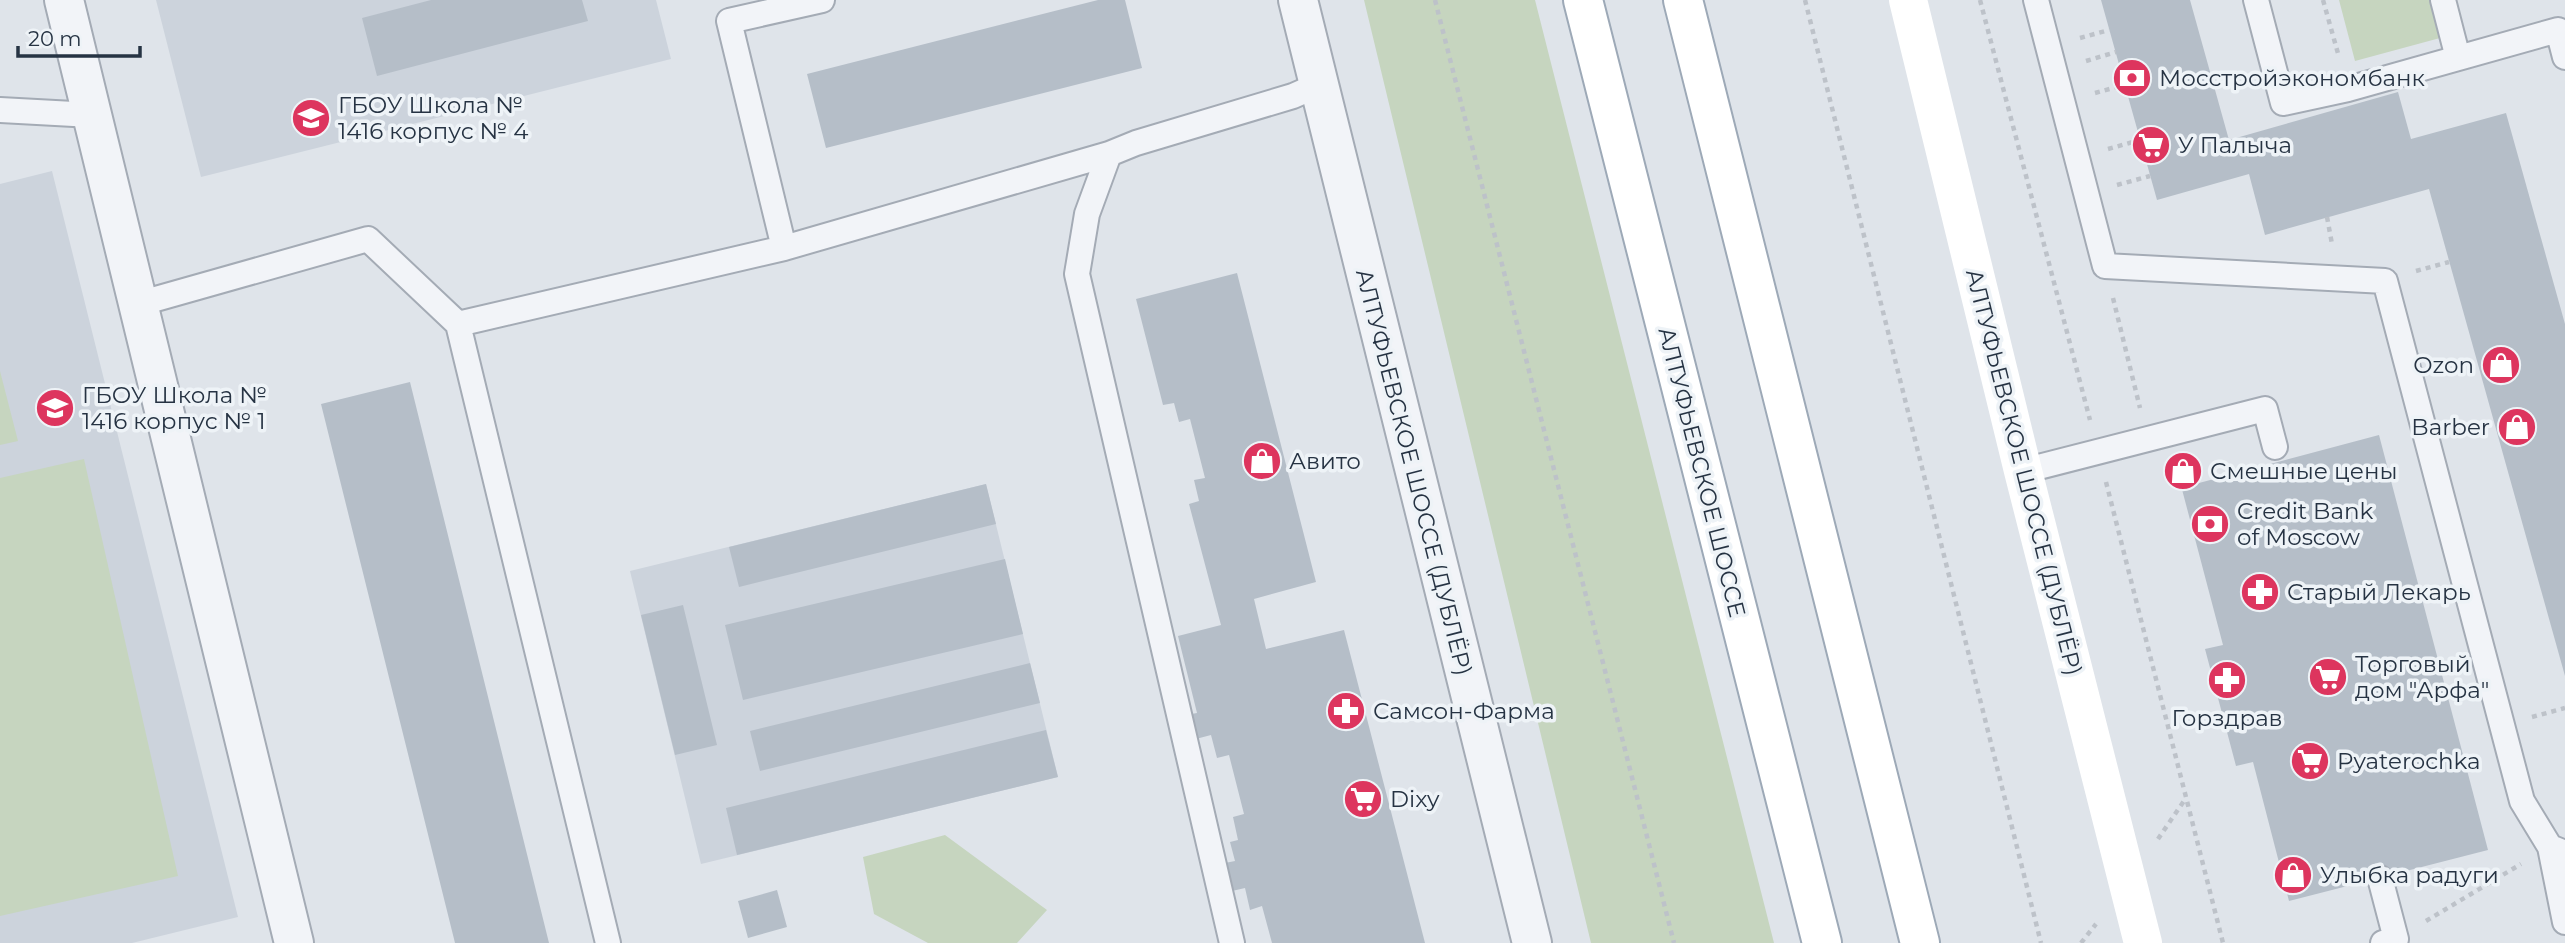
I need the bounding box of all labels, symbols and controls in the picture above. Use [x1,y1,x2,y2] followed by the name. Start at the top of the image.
[18,14,140,58] scale bar
[28,26,82,51] text: 20 m
[2111,57,2153,99] bank icon: Мосстройэкономбанк
[2159,64,2425,92] place label: Мосстройэкономбанк
[338,91,528,145] place label: ГБОУ Школа № 1416 корпус № 4
[290,97,332,139] school or university icon: ГБОУ Школа № 1416 корпус № 4
[2130,124,2172,166] supermarket icon: У Палыча
[2178,131,2292,159] place label: У Палыча
[1350,266,1478,678] street label: АЛТУФЬЕВСКОЕ ШОССЕ (ДУБЛЁР)
[1960,266,2088,678] street label: АЛТУФЬЕВСКОЕ ШОССЕ (ДУБЛЁР)
[1652,324,1752,620] street label: АЛТУФЬЕВСКОЕ ШОССЕ
[2480,344,2522,386] shop icon: Ozon
[2413,351,2474,379] place label: Ozon
[82,381,267,435] place label: ГБОУ Школа № 1416 корпус № 1
[34,387,76,429] school or university icon: ГБОУ Школа № 1416 корпус № 1
[2496,406,2538,448] shop icon: Barber
[2411,413,2490,441] place label: Barber
[1241,440,1283,482] shop icon: Авито
[1289,447,1361,475] place label: Авито
[2162,450,2204,492] shop icon: Смешные цены
[2210,457,2398,485] place label: Смешные цены
[2237,497,2374,551] place label: Credit Bank of Moscow
[2189,503,2231,545] bank icon: Credit Bank of Moscow
[2239,571,2281,613] pharmacy icon: Старый Лекарь
[2287,578,2471,606] place label: Старый Лекарь
[2355,650,2489,704] place label: Торговый дом "Арфа"
[2307,656,2349,698] supermarket icon: Торговый дом "Арфа"
[2206,659,2248,701] pharmacy icon: Горздрав
[1325,690,1367,732] pharmacy icon: Самсон-Фарма
[1373,697,1555,725] place label: Самсон-Фарма
[2171,704,2283,732] place label: Горздрав
[2289,740,2331,782] supermarket icon: Pyaterochka
[2337,747,2481,775] place label: Pyaterochka
[1342,778,1384,820] supermarket icon: Dixy
[1390,785,1440,813] place label: Dixy
[2272,854,2314,896] shop icon: Улыбка радуги
[2320,861,2499,889] place label: Улыбка радуги

